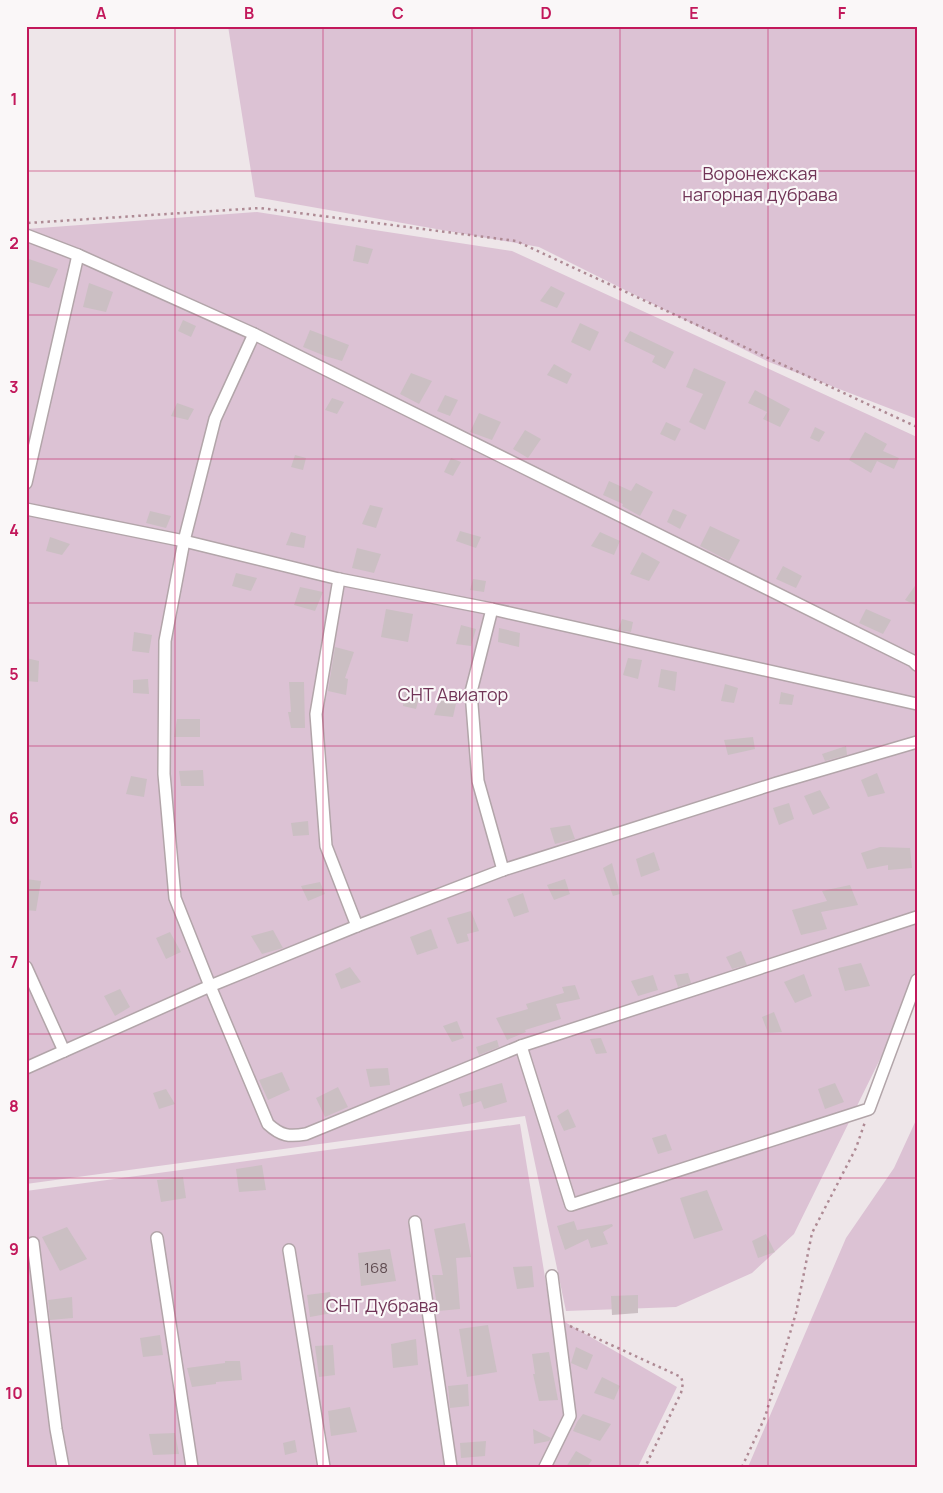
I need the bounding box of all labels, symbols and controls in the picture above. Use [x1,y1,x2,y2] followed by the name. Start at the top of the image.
[96,2,107,24] text: A
[244,2,254,24] text: B
[392,2,404,24] text: C
[540,2,552,24] text: D
[689,2,699,24] text: E
[838,2,847,24] text: F
[10,88,18,110] text: 1
[682,161,838,206] park label: Воронежская нагорная дубрава
[9,232,19,254] text: 2
[9,376,19,398] text: 3
[9,519,19,541] text: 4
[9,663,19,685] text: 5
[398,682,508,706] park label: СНТ Авиатор
[9,807,19,829] text: 6
[10,951,18,973] text: 7
[9,1095,19,1117] text: 8
[9,1238,19,1260] text: 9
[364,1257,388,1278] house number: 168
[326,1293,438,1317] park label: СНТ Дубрава
[5,1382,23,1404] text: 10

